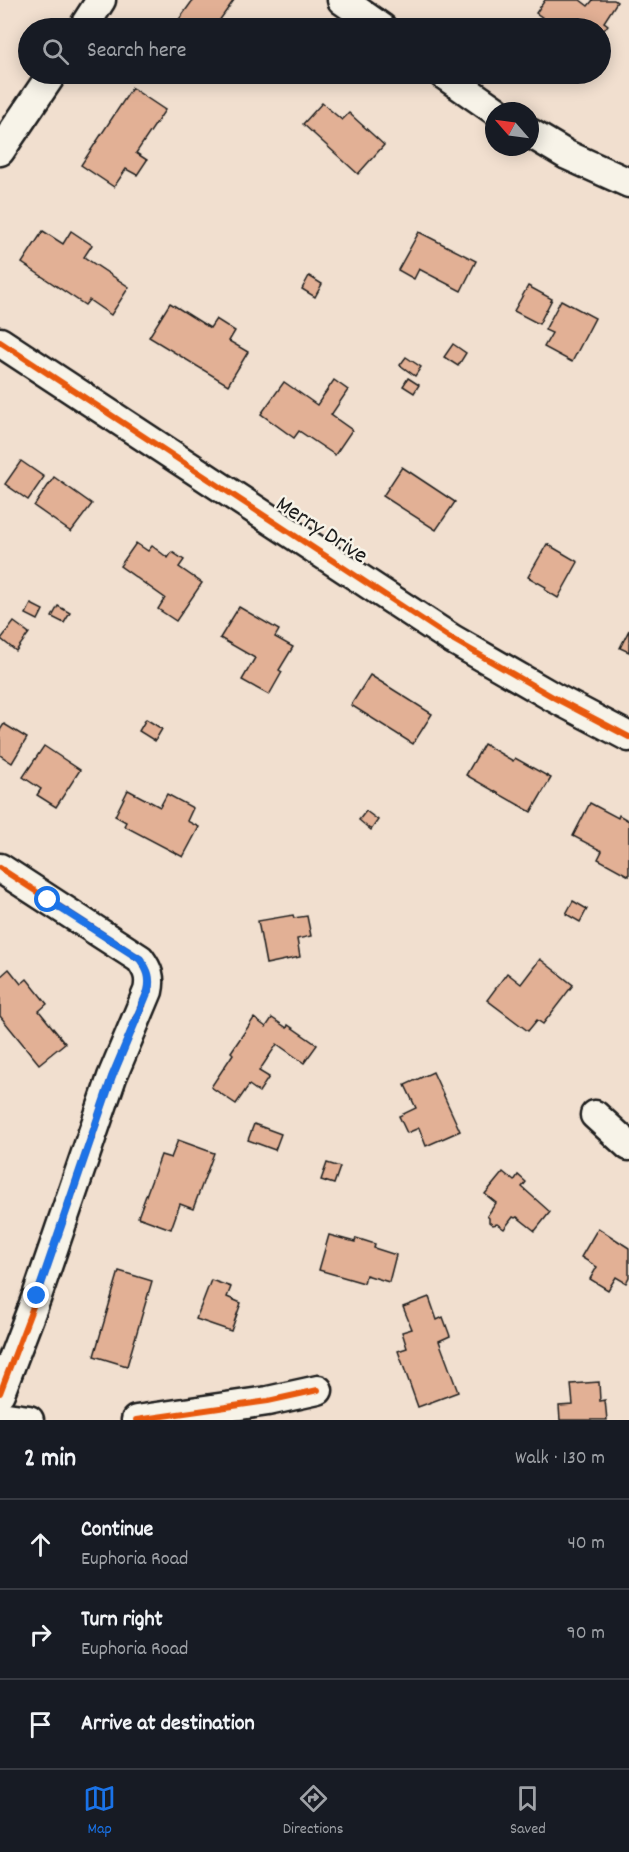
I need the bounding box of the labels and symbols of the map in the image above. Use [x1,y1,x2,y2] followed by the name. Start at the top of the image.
[485,102,539,156] north arrow
[268,488,374,574] street label: Merry Drive
[34,886,60,912] route start
[23,1282,49,1308] route end

